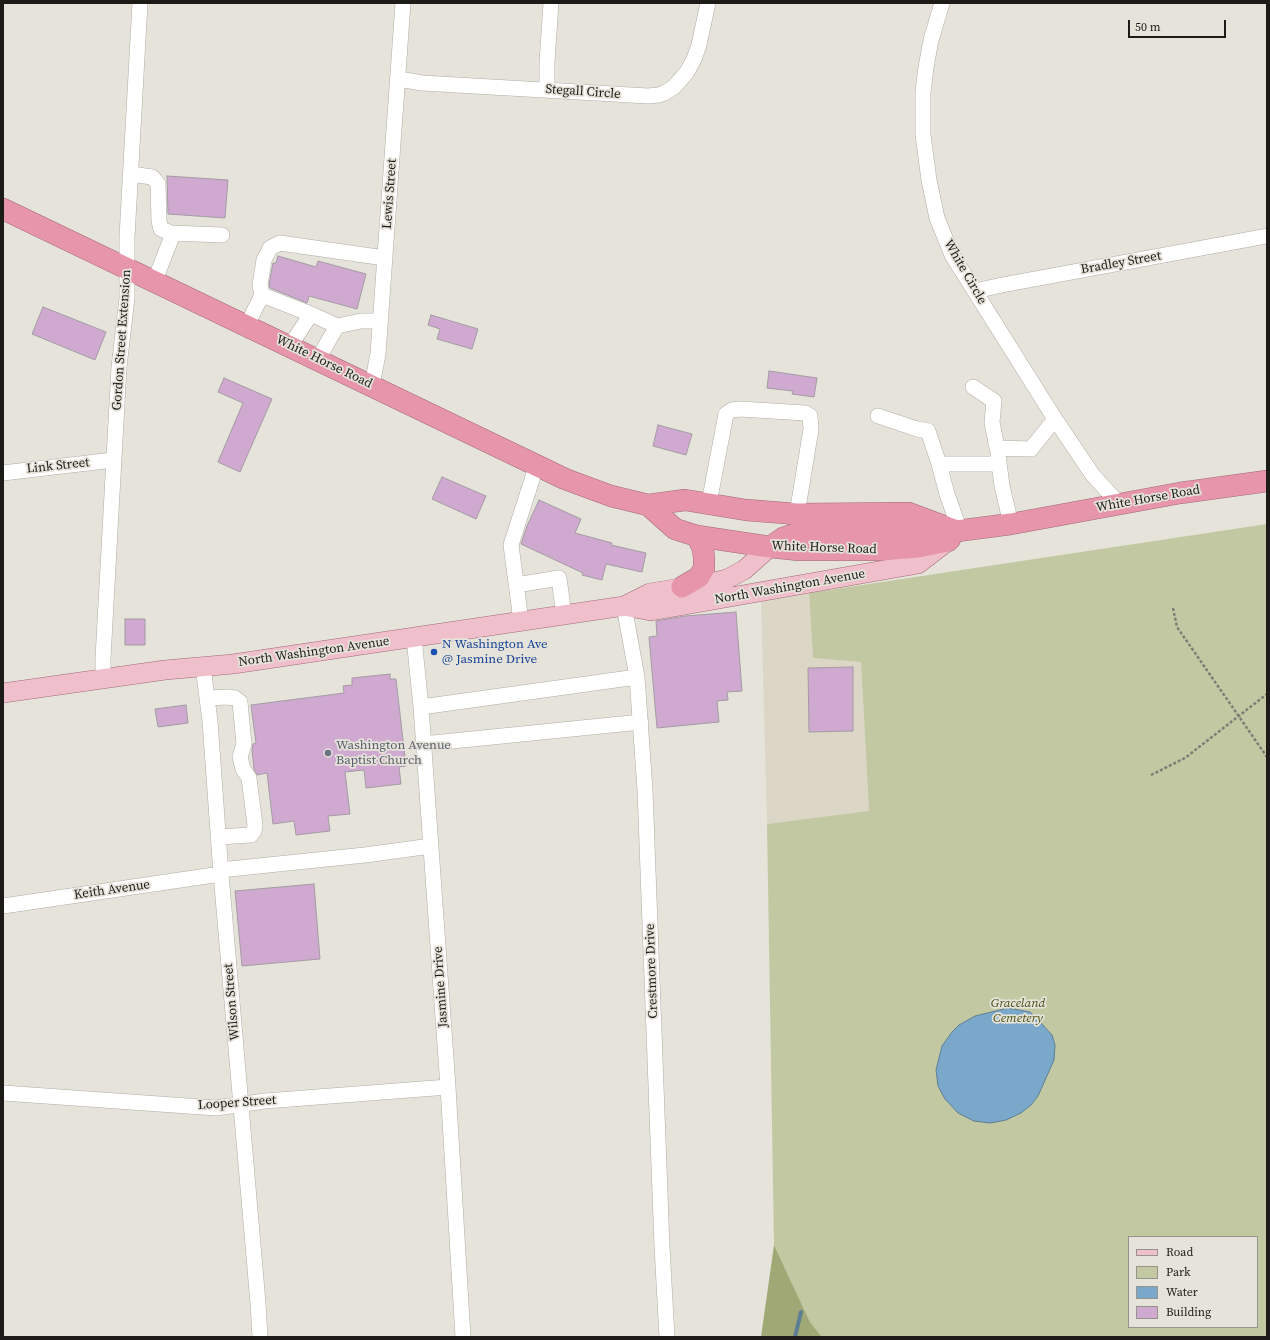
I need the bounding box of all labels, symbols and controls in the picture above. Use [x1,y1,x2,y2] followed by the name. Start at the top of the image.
[1130,12,1228,38] scale bar
[1135,19,1161,35] text: 50 m
[545,82,621,102] street label: Stegall Circle
[380,158,400,230] street label: Lewis Street
[940,237,990,307] street label: White Circle
[1080,248,1162,278] street label: Bradley Street
[109,269,135,411] street label: Gordon Street Extension
[273,332,375,392] street label: White Horse Road
[26,455,90,477] street label: Link Street
[1095,482,1201,516] street label: White Horse Road
[771,538,877,558] street label: White Horse Road
[714,566,866,608] street label: North Washington Avenue
[237,634,391,670] street label: North Washington Avenue
[442,637,548,668] place label: N Washington Ave @ Jasmine Drive
[429,647,439,657] marker: N Washington Ave @ Jasmine Drive
[336,738,451,769] place label: Washington Avenue Baptist Church
[323,748,333,758] marker: Washington Avenue Baptist Church
[73,877,151,903] street label: Keith Avenue
[643,923,661,1019] street label: Crestmore Drive
[430,946,452,1028] street label: Jasmine Drive
[221,963,243,1041] street label: Wilson Street
[991,996,1045,1027] park label: Graceland Cemetery
[197,1092,277,1114] street label: Looper Street
[1128,1236,1258,1328] legend
[1166,1244,1193,1260] text: Road
[1166,1264,1191,1280] text: Park
[1166,1284,1198,1300] text: Water
[1166,1304,1211,1320] text: Building

